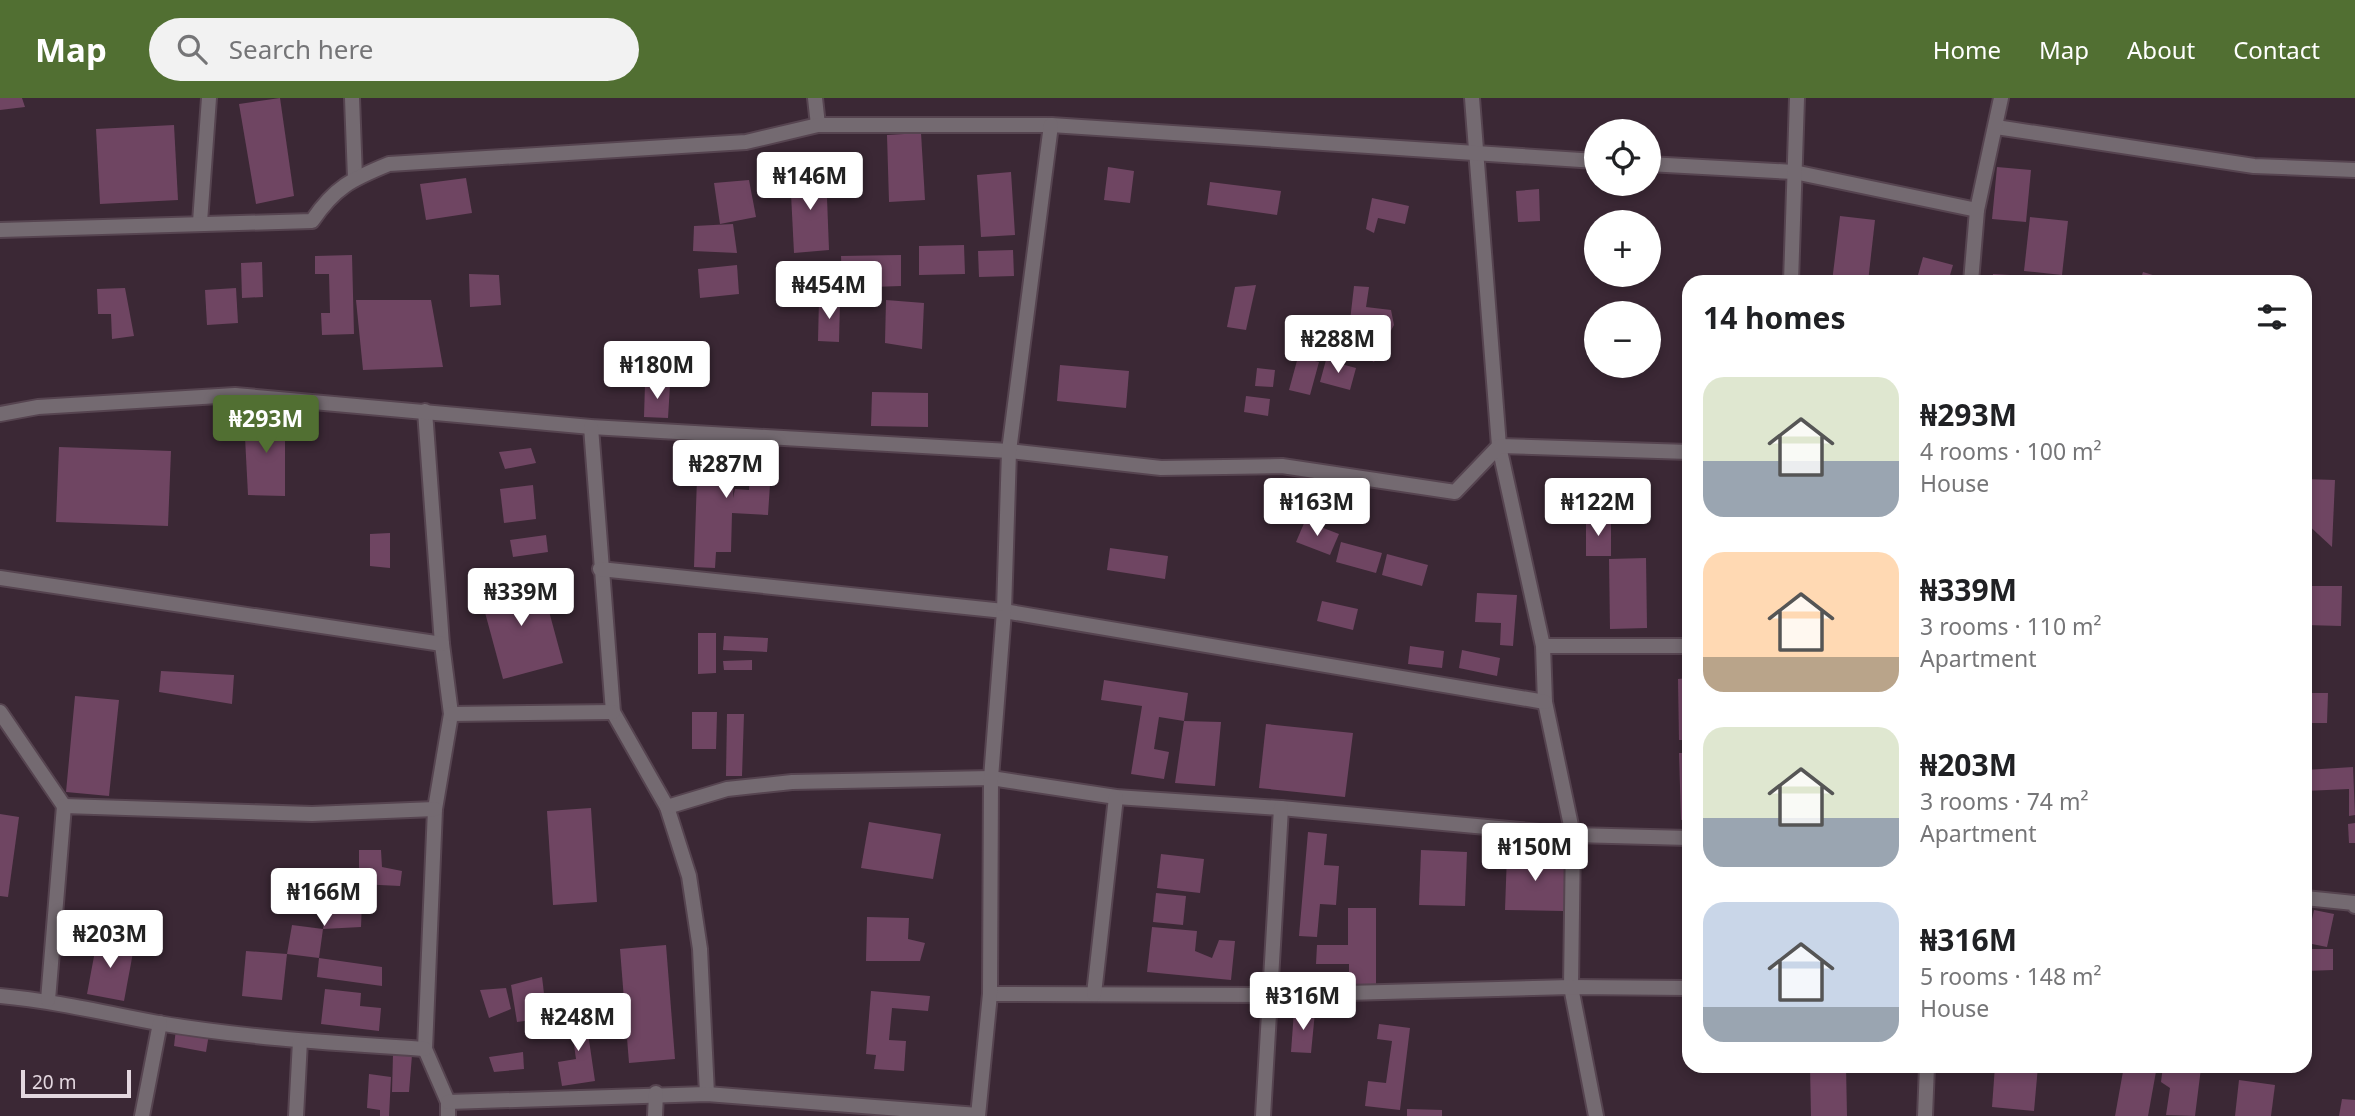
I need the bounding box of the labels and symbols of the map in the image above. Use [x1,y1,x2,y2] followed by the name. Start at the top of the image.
[761,152,859,212] pin: ₦146M
[780,262,878,321] pin: ₦454M
[1289,316,1387,375] pin: ₦288M
[608,342,706,401] pin: ₦180M
[217,396,315,455] pin: ₦293M
[677,440,775,500] pin: ₦287M
[1268,478,1366,538] pin: ₦163M
[1549,478,1647,538] pin: ₦122M
[472,568,570,628] pin: ₦339M
[1486,824,1584,883] pin: ₦150M
[275,868,373,928] pin: ₦166M
[61,910,159,970] pin: ₦203M
[1254,972,1352,1032] pin: ₦316M
[529,993,627,1053] pin: ₦248M
[21,1067,131,1099] scale bar

